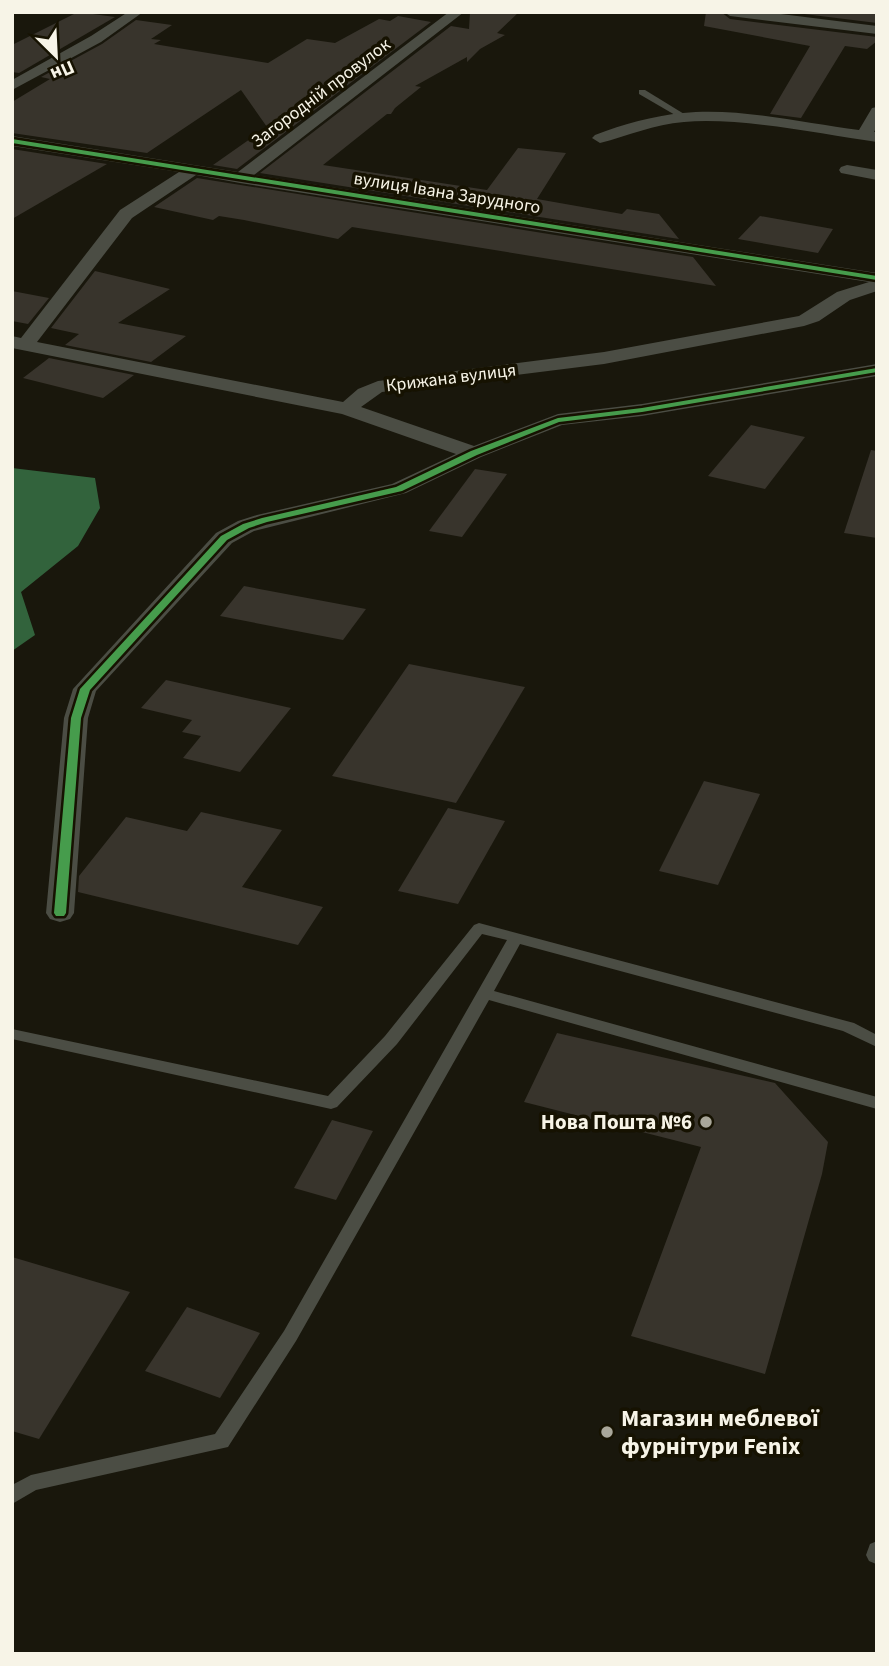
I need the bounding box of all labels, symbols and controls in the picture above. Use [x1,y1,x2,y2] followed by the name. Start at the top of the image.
[21,21,91,91] north arrow
[246,32,396,154] street label: Загородній провулок
[46,53,79,87] text: Пн
[352,166,542,220] street label: вулиця Івана Зарудного
[384,358,518,398] street label: Крижана вулиця
[541,1107,692,1137] place label: Нова Пошта №6
[698,1114,714,1130] marker: Нова Пошта №6
[621,1401,820,1464] place label: Магазин меблевої фурнітури Fenix
[599,1424,615,1440] marker: Магазин меблевої фурнітури Fenix

